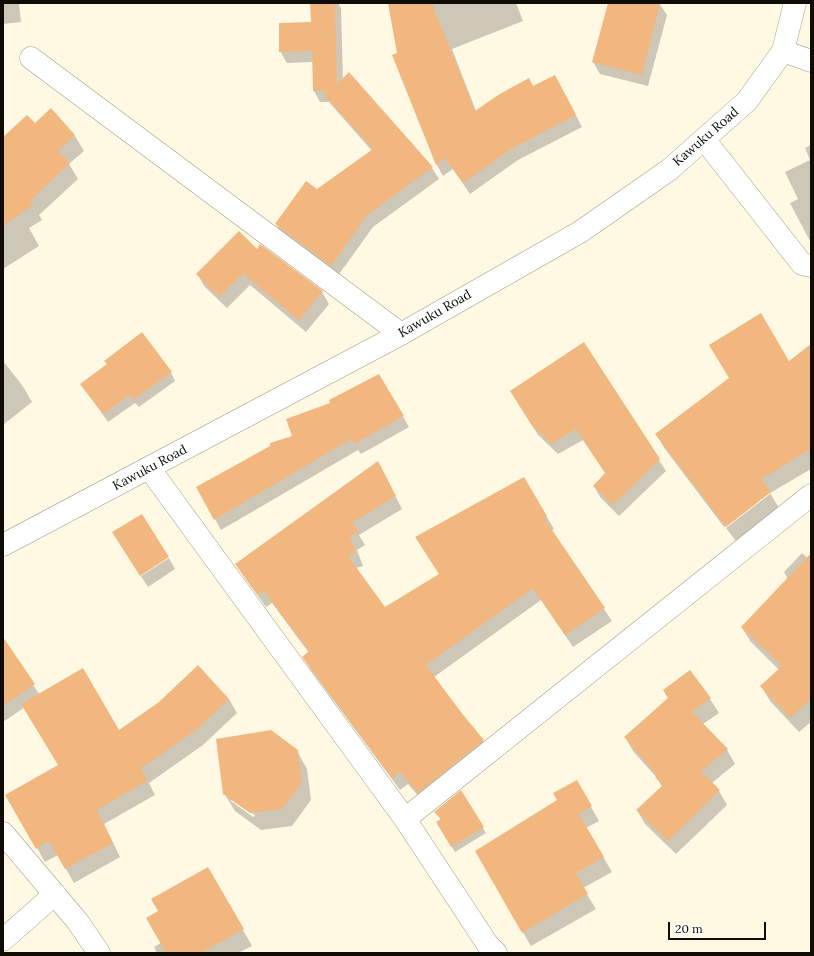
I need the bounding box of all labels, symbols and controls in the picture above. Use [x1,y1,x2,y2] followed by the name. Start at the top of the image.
[670,104,742,170] street label: Kawuku Road
[396,287,474,341] street label: Kawuku Road
[110,442,190,494] street label: Kawuku Road
[670,914,768,940] scale bar
[675,921,703,936] text: 20 m

